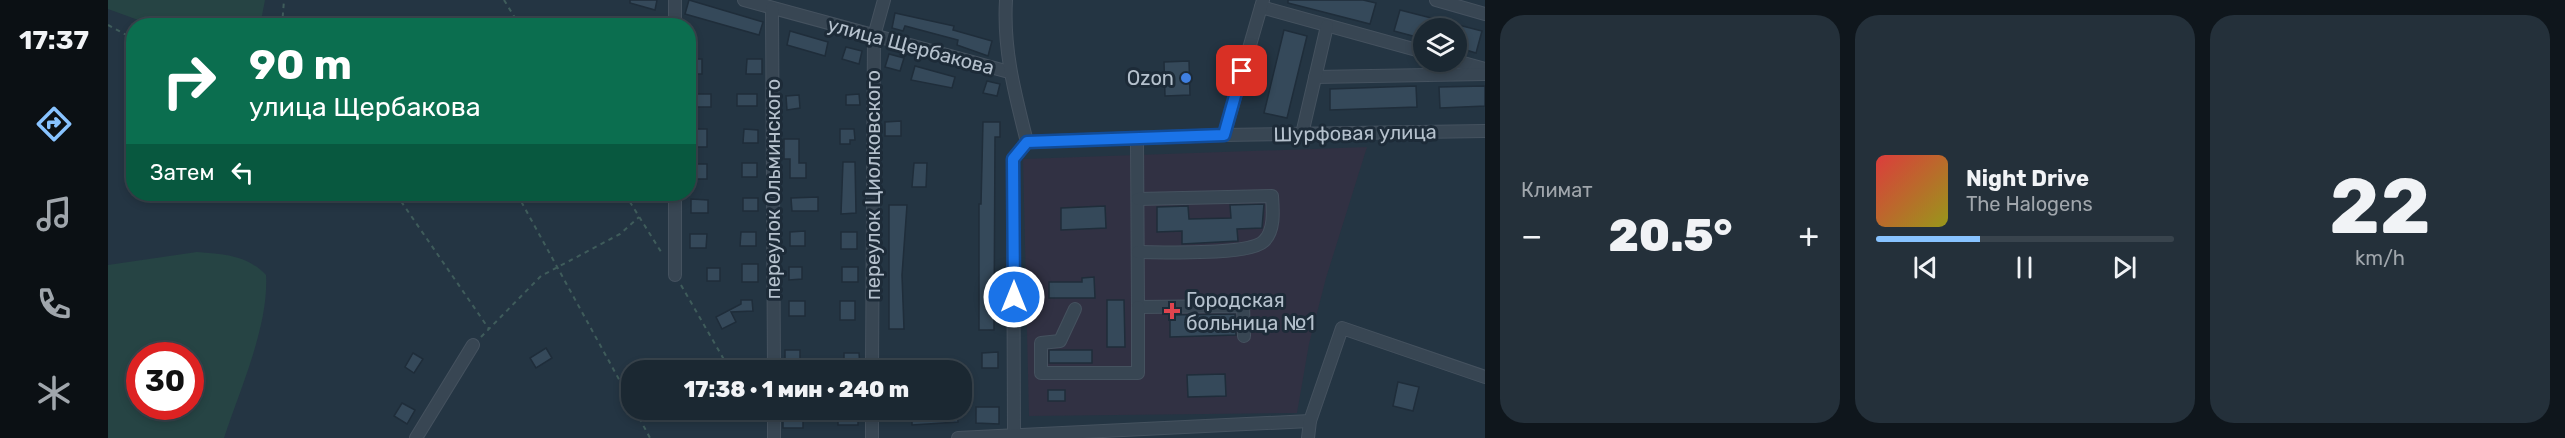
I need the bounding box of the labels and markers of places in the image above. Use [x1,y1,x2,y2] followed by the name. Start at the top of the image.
[1216,45,1267,96] pin
[1127,66,1174,90] place label: Ozon
[1179,71,1193,85] marker: Ozon
[1186,288,1315,335] place label: Городская больница №1
[1163,302,1181,320] marker: Городская больница №1

